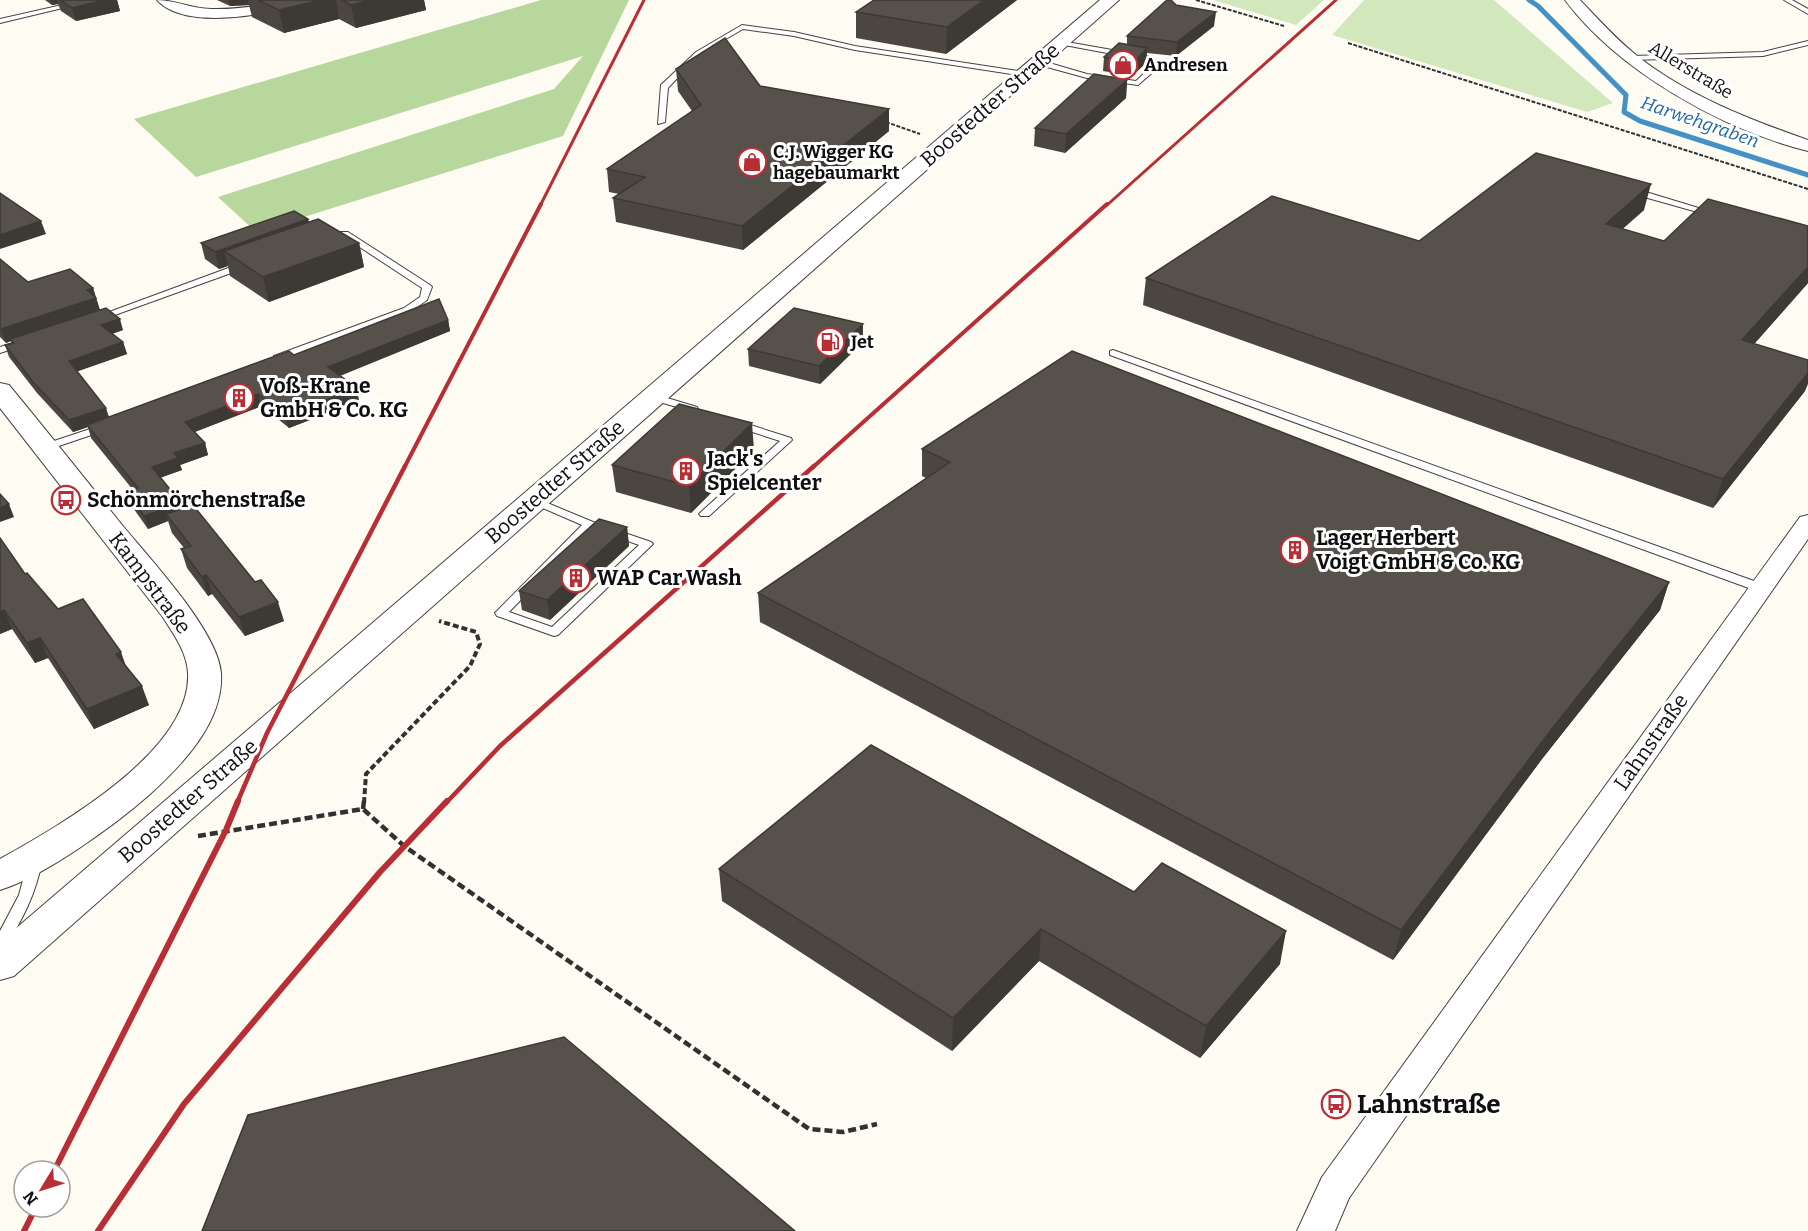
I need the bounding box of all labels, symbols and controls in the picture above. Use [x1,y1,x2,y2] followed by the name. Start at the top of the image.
[1645,36,1737,104] street label: Allerstraße
[915,37,1065,173] street label: Boostedter Straße
[1107,49,1139,81] shop icon: Andresen
[1144,54,1228,76] place label: Andresen
[1638,92,1762,152] water label: Harwehgraben
[773,141,900,184] place label: C.J. Wigger KG hagebaumarkt
[736,146,768,178] shop icon: C.J. Wigger KG hagebaumarkt
[814,326,846,358] fuel station icon: Jet
[850,331,874,353] place label: Jet
[260,373,408,423] place label: Voß-Krane GmbH & Co. KG
[223,382,255,414] building icon: Voß-Krane GmbH & Co. KG
[480,414,630,550] street label: Boostedter Straße
[706,446,822,496] place label: Jack's Spielcenter
[670,455,702,487] building icon: Jack's Spielcenter
[50,484,82,516] bus stop icon: Schönmörchenstraße
[87,487,306,513] place label: Schönmörchenstraße
[1316,525,1520,575] place label: Lager Herbert Voigt GmbH & Co. KG
[103,527,197,639] street label: Kampstraße
[1279,534,1311,566] building icon: Lager Herbert Voigt GmbH & Co. KG
[560,562,592,594] building icon: WAP Car Wash
[597,565,742,591] place label: WAP Car Wash
[1608,689,1694,795] street label: Lahnstraße
[113,733,263,869] street label: Boostedter Straße
[1320,1088,1352,1120] bus stop icon: Lahnstraße
[1357,1089,1501,1120] place label: Lahnstraße
[12,1159,72,1219] north arrow
[19,1187,42,1209] text: N

